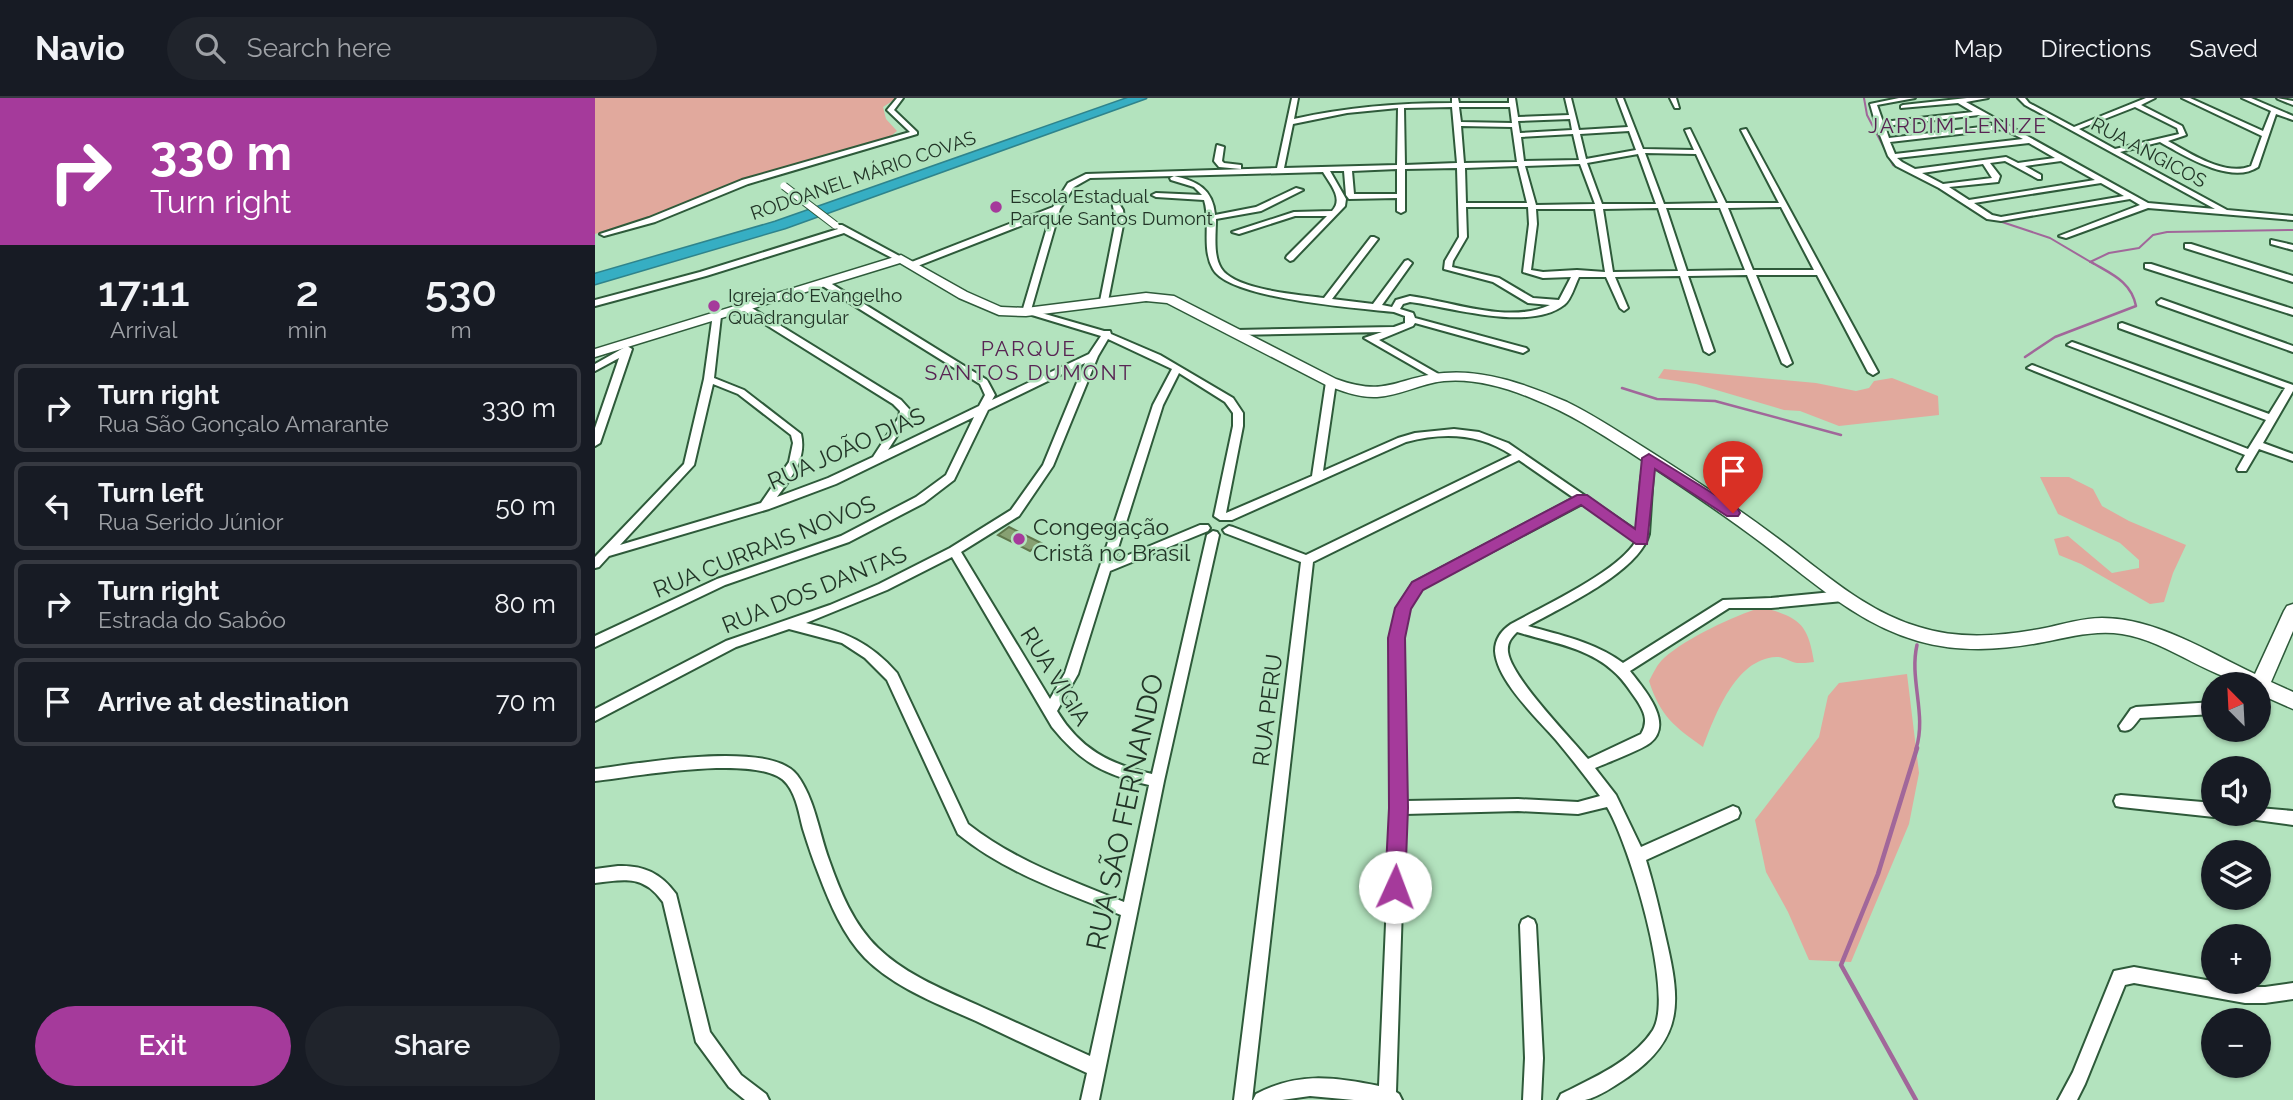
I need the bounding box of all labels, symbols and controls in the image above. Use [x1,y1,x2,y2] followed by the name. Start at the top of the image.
[167,17,657,80] search box
[35,29,125,68] text: Navio
[191,29,229,67] icon: search
[247,33,391,63] text: Search here
[1954,34,2003,63] text: Map
[2041,34,2151,63] text: Directions
[2189,34,2258,63] text: Saved
[2088,112,2210,192] street label: RUA ANGICOS
[1868,113,2048,138] district label: JARDIM LENIZE
[150,124,292,181] text: 330 m
[35,126,126,217] icon: right
[747,126,979,224] street label: RODOANEL MÁRIO COVAS
[150,183,291,220] text: Turn right
[1010,185,1213,229] place label: Escola Estadual Parque Santos Dumont
[988,199,1004,215] marker: Escola Estadual Parque Santos Dumont
[98,267,190,316] text: 17:11
[296,267,319,316] text: 2
[425,267,497,316] text: 530
[728,284,902,328] place label: Igreja do Evangelho Quadrangular
[706,298,722,314] marker: Igreja do Evangelho Quadrangular
[110,316,178,343] text: Arrival
[288,316,327,343] text: min
[450,316,472,343] text: m
[924,336,1134,385] district label: PARQUE SANTOS DUMONT
[98,380,219,410] text: Turn right
[39,389,77,427] icon: right
[482,393,556,423] text: 330 m
[763,401,929,495] street label: RUA JOÃO DIAS
[98,410,389,437] text: Rua São Gonçalo Amarante
[1703,441,1763,513] pin
[1714,452,1752,490] icon: arrive
[98,478,204,508] text: Turn left
[39,487,77,525] icon: left
[649,489,879,603] street label: RUA CURRAIS NOVOS
[495,491,556,521] text: 50 m
[98,508,283,535] text: Rua Serido Júnior
[1033,513,1191,566] place label: Congegação Cristã no Brasil
[1011,531,1027,547] marker: Congegação Cristã no Brasil
[718,540,910,638] street label: RUA DOS DANTAS
[98,576,219,606] text: Turn right
[39,585,77,623] icon: right
[494,589,556,619] text: 80 m
[98,606,286,633] text: Estrada do Sabôo
[1015,622,1097,730] street label: RUA VIGIA
[1247,652,1287,768] street label: RUA PERU
[1079,671,1170,953] street label: RUA SÃO FERNANDO
[2201,672,2271,742] north arrow
[2201,672,2271,1078] map controls
[39,683,77,721] icon: arrive
[98,687,349,717] text: Arrive at destination
[496,687,556,717] text: 70 m
[2201,756,2271,826] button: sound
[2201,840,2271,910] button: layers
[1358,850,1432,924] position arrow
[2201,924,2271,994] button: +
[35,1006,291,1086] button: Exit
[305,1006,560,1086] button: Share
[2201,1008,2271,1078] button: −

